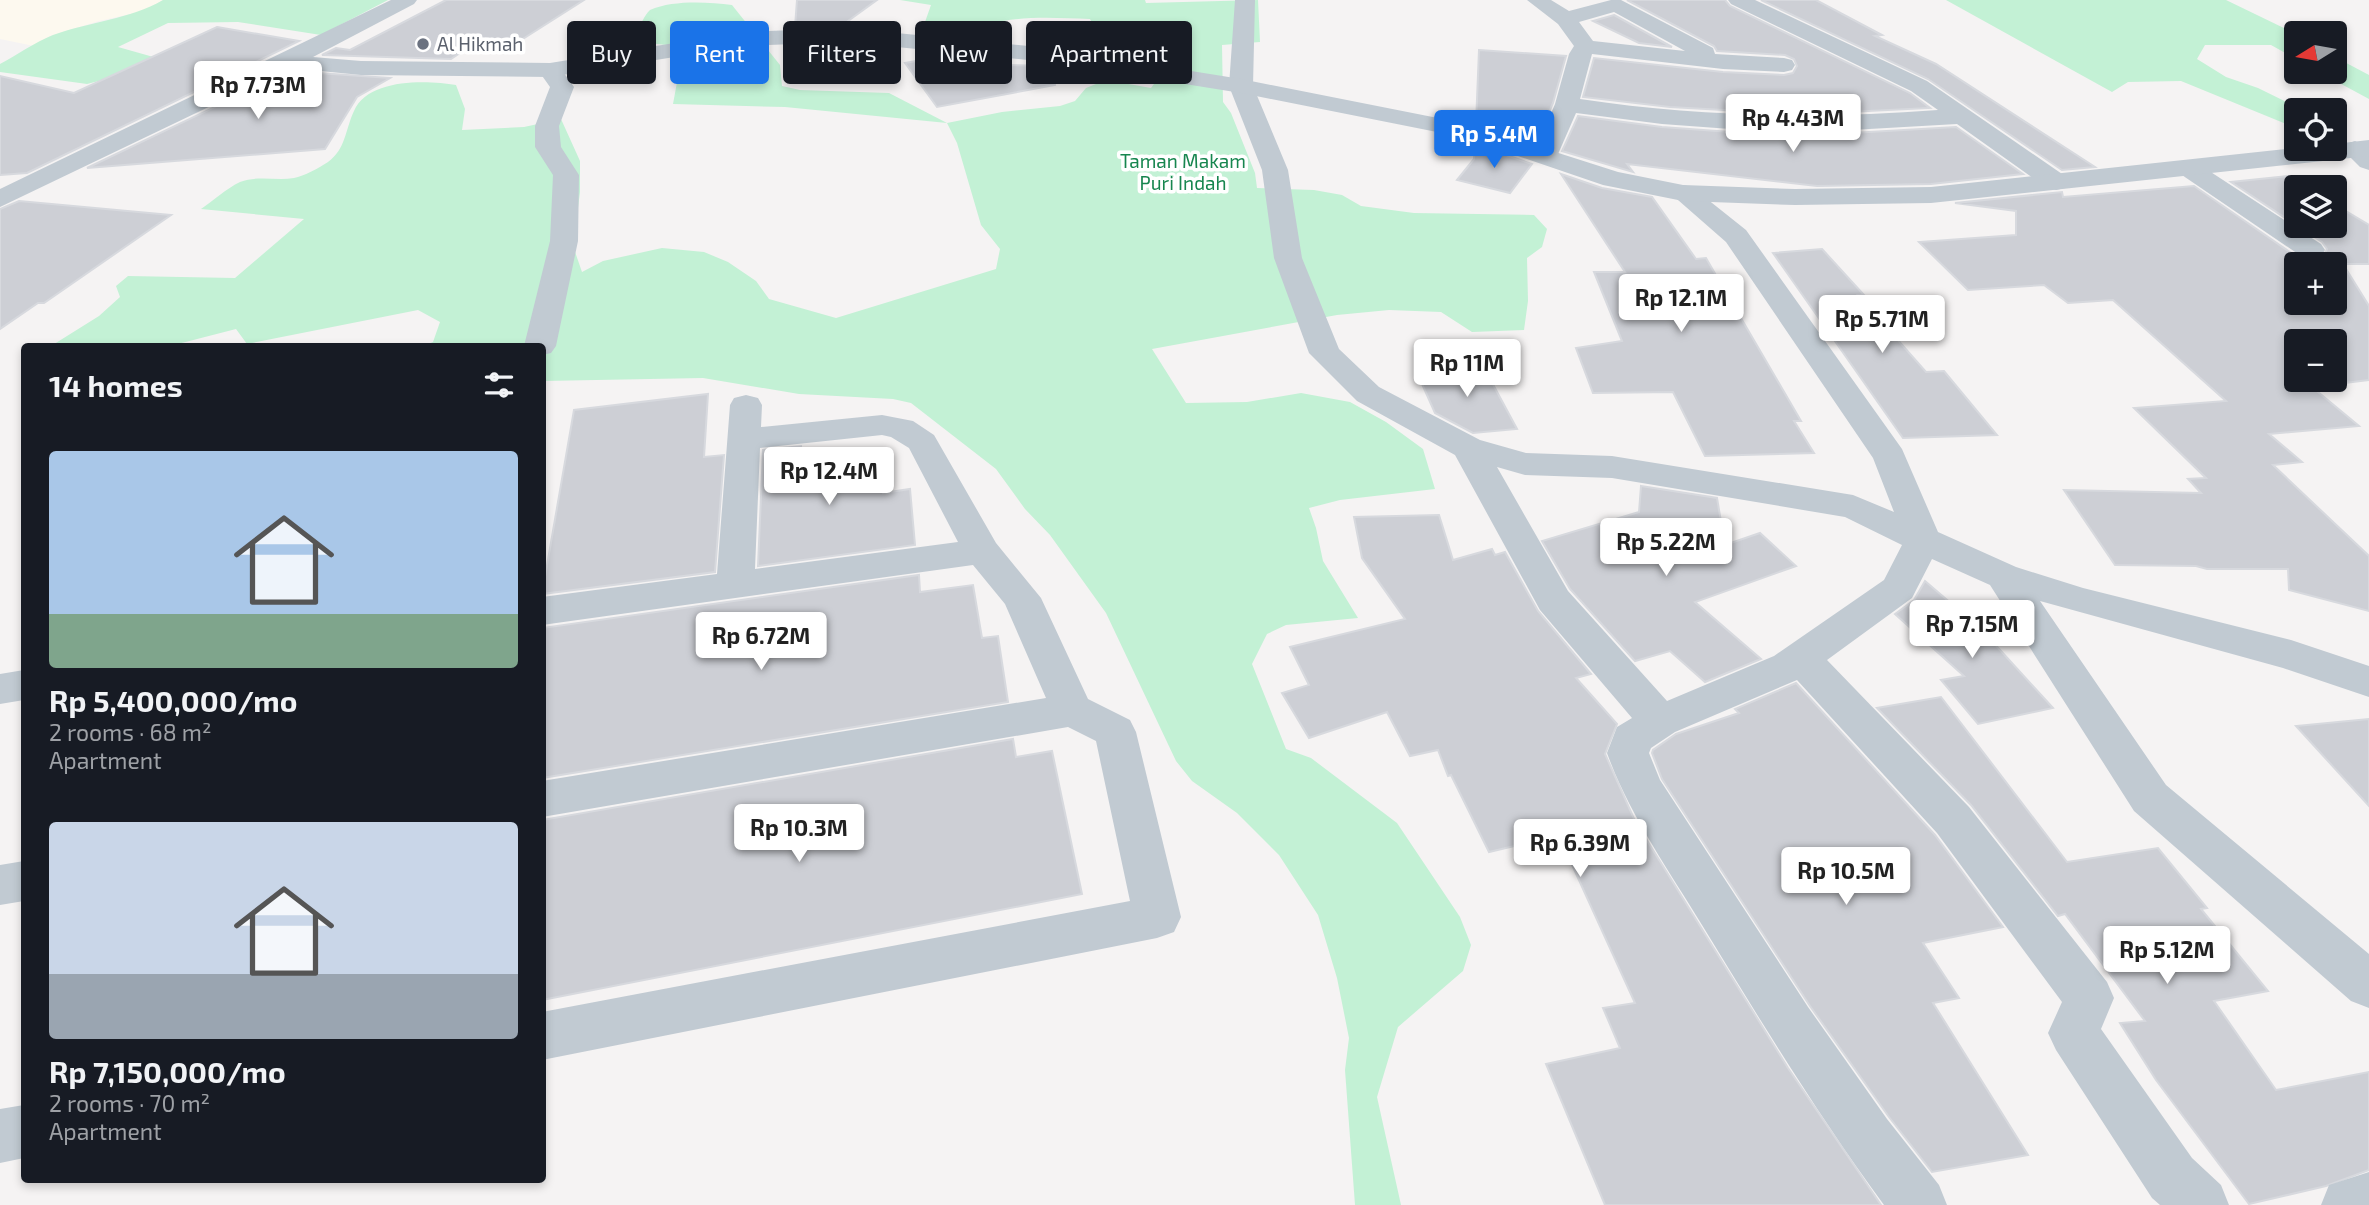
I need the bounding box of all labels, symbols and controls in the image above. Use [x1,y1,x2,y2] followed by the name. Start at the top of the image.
[567,21,656,84] chip: Buy
[670,21,769,84] chip: Rent
[783,21,901,84] chip: Filters
[915,21,1012,84] chip: New
[1026,21,1192,84] chip: Apartment
[2284,21,2347,84] north arrow
[2284,21,2347,392] map controls
[437,32,523,55] place label: Al Hikmah
[415,36,431,52] marker: Al Hikmah
[186,61,330,121] pin: Rp 7.73M
[210,70,306,98] text: Rp 7.73M
[1721,94,1865,154] pin: Rp 4.43M
[2284,98,2347,161] button: locate
[1742,103,1844,131] text: Rp 4.43M
[1429,110,1559,170] pin: Rp 5.4M
[1450,119,1538,147] text: Rp 5.4M
[1120,149,1246,194] park label: Taman Makam Puri Indah
[2284,175,2347,238] button: layers
[2284,252,2347,315] button: +
[1609,274,1753,334] pin: Rp 12.1M
[1635,283,1727,311] text: Rp 12.1M
[1810,296,1954,355] pin: Rp 5.71M
[1835,304,1929,332] text: Rp 5.71M
[2284,329,2347,392] button: −
[1410,340,1524,399] pin: Rp 11M
[1430,348,1504,376] text: Rp 11M
[480,366,518,404] icon: filters
[49,367,183,403] text: 14 homes
[757,448,901,507] pin: Rp 12.4M
[780,456,878,484] text: Rp 12.4M
[221,497,347,623] icon: home
[1594,518,1738,578] pin: Rp 5.22M
[1616,527,1716,555] text: Rp 5.22M
[1900,600,2044,660] pin: Rp 7.15M
[1925,609,2019,637] text: Rp 7.15M
[689,612,833,672] pin: Rp 6.72M
[712,621,810,649] text: Rp 6.72M
[49,682,297,718] text: Rp 5,400,000/mo
[49,718,212,746] text: 2 rooms · 68 m²
[49,746,162,774] text: Apartment
[727,804,871,864] pin: Rp 10.3M
[750,813,848,841] text: Rp 10.3M
[1508,820,1652,879] pin: Rp 6.39M
[1530,828,1630,856] text: Rp 6.39M
[1774,848,1918,907] pin: Rp 10.5M
[1797,856,1895,884] text: Rp 10.5M
[221,868,347,994] icon: home
[2095,926,2239,986] pin: Rp 5.12M
[2119,935,2215,963] text: Rp 5.12M
[49,1053,286,1089] text: Rp 7,150,000/mo
[49,1089,210,1117] text: 2 rooms · 70 m²
[49,1117,162,1145] text: Apartment

